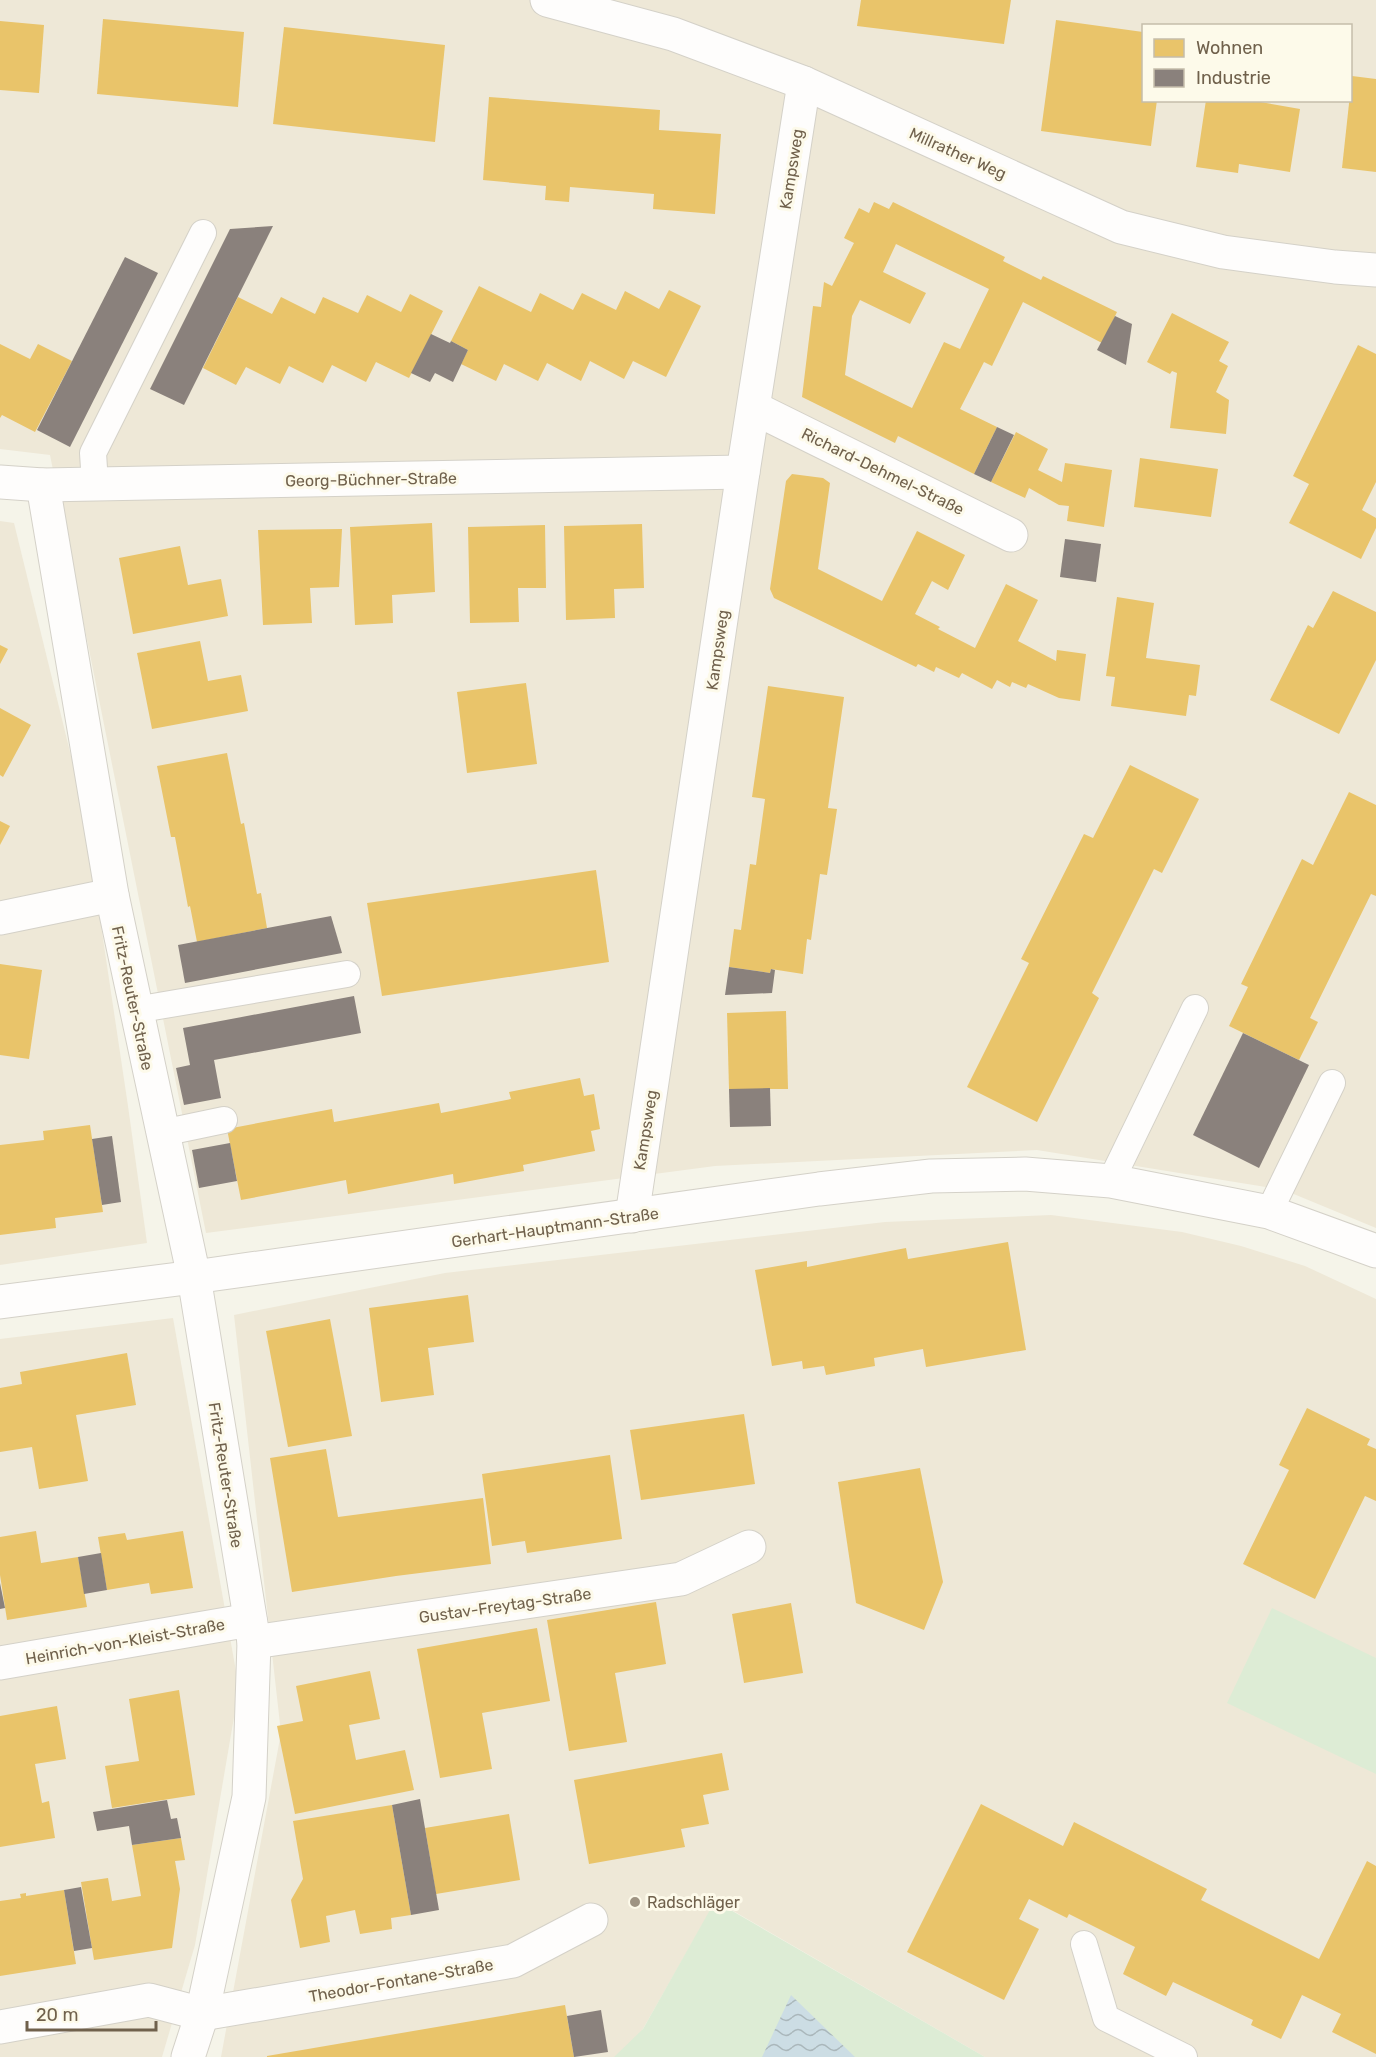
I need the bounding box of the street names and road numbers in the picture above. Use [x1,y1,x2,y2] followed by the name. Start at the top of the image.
[906,124,1009,183] street label: Millrather Weg
[776,128,807,211] street label: Kampsweg
[798,424,967,519] street label: Richard-Dehmel-Straße
[285,469,457,490] street label: Georg-Büchner-Straße
[702,609,733,692] street label: Kampsweg
[108,924,157,1072] street label: Fritz-Reuter-Straße
[630,1089,661,1172] street label: Kampsweg
[450,1204,660,1251] street label: Gerhart-Hauptmann-Straße
[205,1401,246,1549] street label: Fritz-Reuter-Straße
[418,1584,592,1627] street label: Gustav-Freytag-Straße
[24,1615,226,1668] street label: Heinrich-von-Kleist-Straße
[307,1955,495,2006] street label: Theodor-Fontane-Straße

